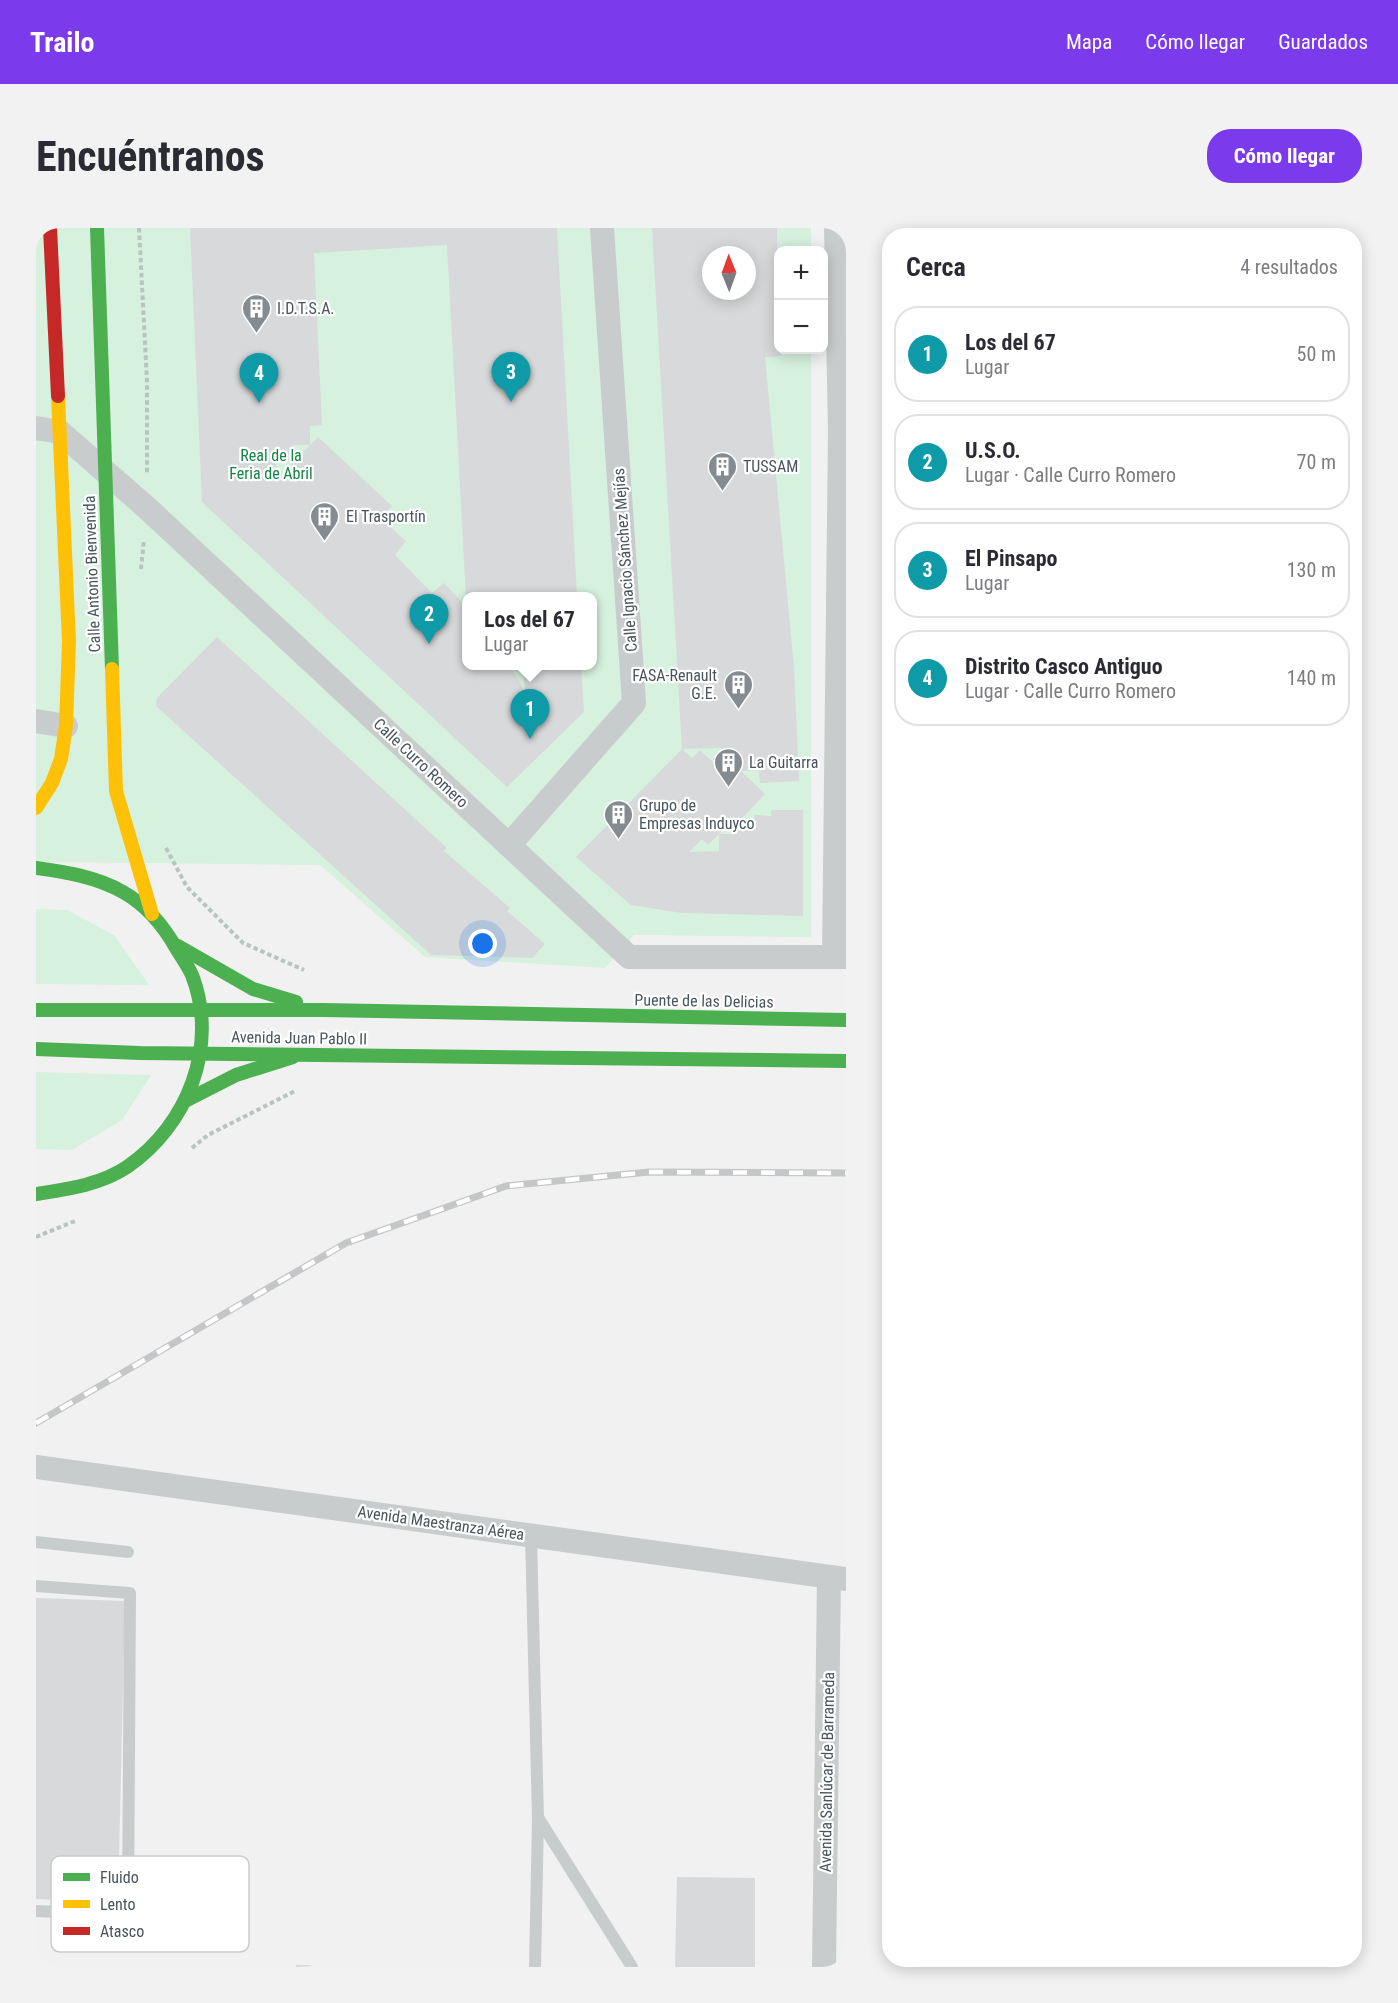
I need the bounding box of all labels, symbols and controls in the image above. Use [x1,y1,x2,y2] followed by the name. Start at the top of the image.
[30,26,94,59] text: Trailo
[1066,30,1112,54] text: Mapa
[1145,30,1245,54] text: Cómo llegar
[1278,30,1368,54] text: Guardados
[1207,129,1362,183] button: Cómo llegar
[36,132,265,181] text: Encuéntranos
[702,246,756,300] north arrow
[774,246,828,354] map controls
[774,246,828,300] button: +
[906,252,966,282] text: Cerca
[1240,255,1338,279] text: 4 resultados
[240,292,272,334] building icon: I.D.T.S.A.
[277,299,335,318] place label: I.D.T.S.A.
[774,300,828,354] button: −
[965,330,1056,355] text: Los del 67
[922,342,933,366] text: 1
[1297,342,1336,366] text: 50 m
[492,352,530,402] pin: 3
[240,354,278,403] pin: 4
[965,355,1009,379] text: Lugar
[965,438,1021,463] text: U.S.O.
[229,446,313,483] park label: Real de la Feria de Abril
[706,450,738,492] building icon: TUSSAM
[922,450,933,474] text: 2
[1297,450,1336,474] text: 70 m
[743,457,798,476] place label: TUSSAM
[965,463,1176,487] text: Lugar · Calle Curro Romero
[609,467,641,653] street label: Calle Ignacio Sánchez Mejías
[80,495,104,653] street label: Calle Antonio Bienvenida
[309,500,341,542] building icon: El Trasportín
[346,507,426,526] place label: El Trasportín
[965,546,1057,571] text: El Pinsapo
[922,558,933,582] text: 3
[1287,558,1336,582] text: 130 m
[965,571,1009,595] text: Lugar
[462,592,597,670] popup
[410,594,448,644] pin: 2
[484,607,575,632] text: Los del 67
[484,632,528,656] text: Lugar
[965,654,1163,679] text: Distrito Casco Antiguo
[632,666,717,703] place label: FASA-Renault G.E.
[922,666,933,690] text: 4
[1287,666,1336,690] text: 140 m
[722,668,754,710] building icon: FASA-Renault G.E.
[965,679,1176,703] text: Lugar · Calle Curro Romero
[510,690,550,739] pin: 1
[370,714,472,812] street label: Calle Curro Romero
[712,746,744,788] building icon: La Guitarra
[749,753,818,772] place label: La Guitarra
[639,796,754,833] place label: Grupo de Empresas Induyco
[602,798,634,840] building icon: Grupo de Empresas Induyco
[468,929,497,958] your location
[634,990,774,1012] street label: Puente de las Delicias
[231,1027,367,1049] street label: Avenida Juan Pablo II
[356,1502,526,1544] street label: Avenida Maestranza Aérea
[816,1672,838,1872] street label: Avenida Sanlúcar de Barrameda
[51,1856,249,1952] legend
[100,1868,139,1887] text: Fluido
[100,1895,135,1914] text: Lento
[100,1922,144,1941] text: Atasco

